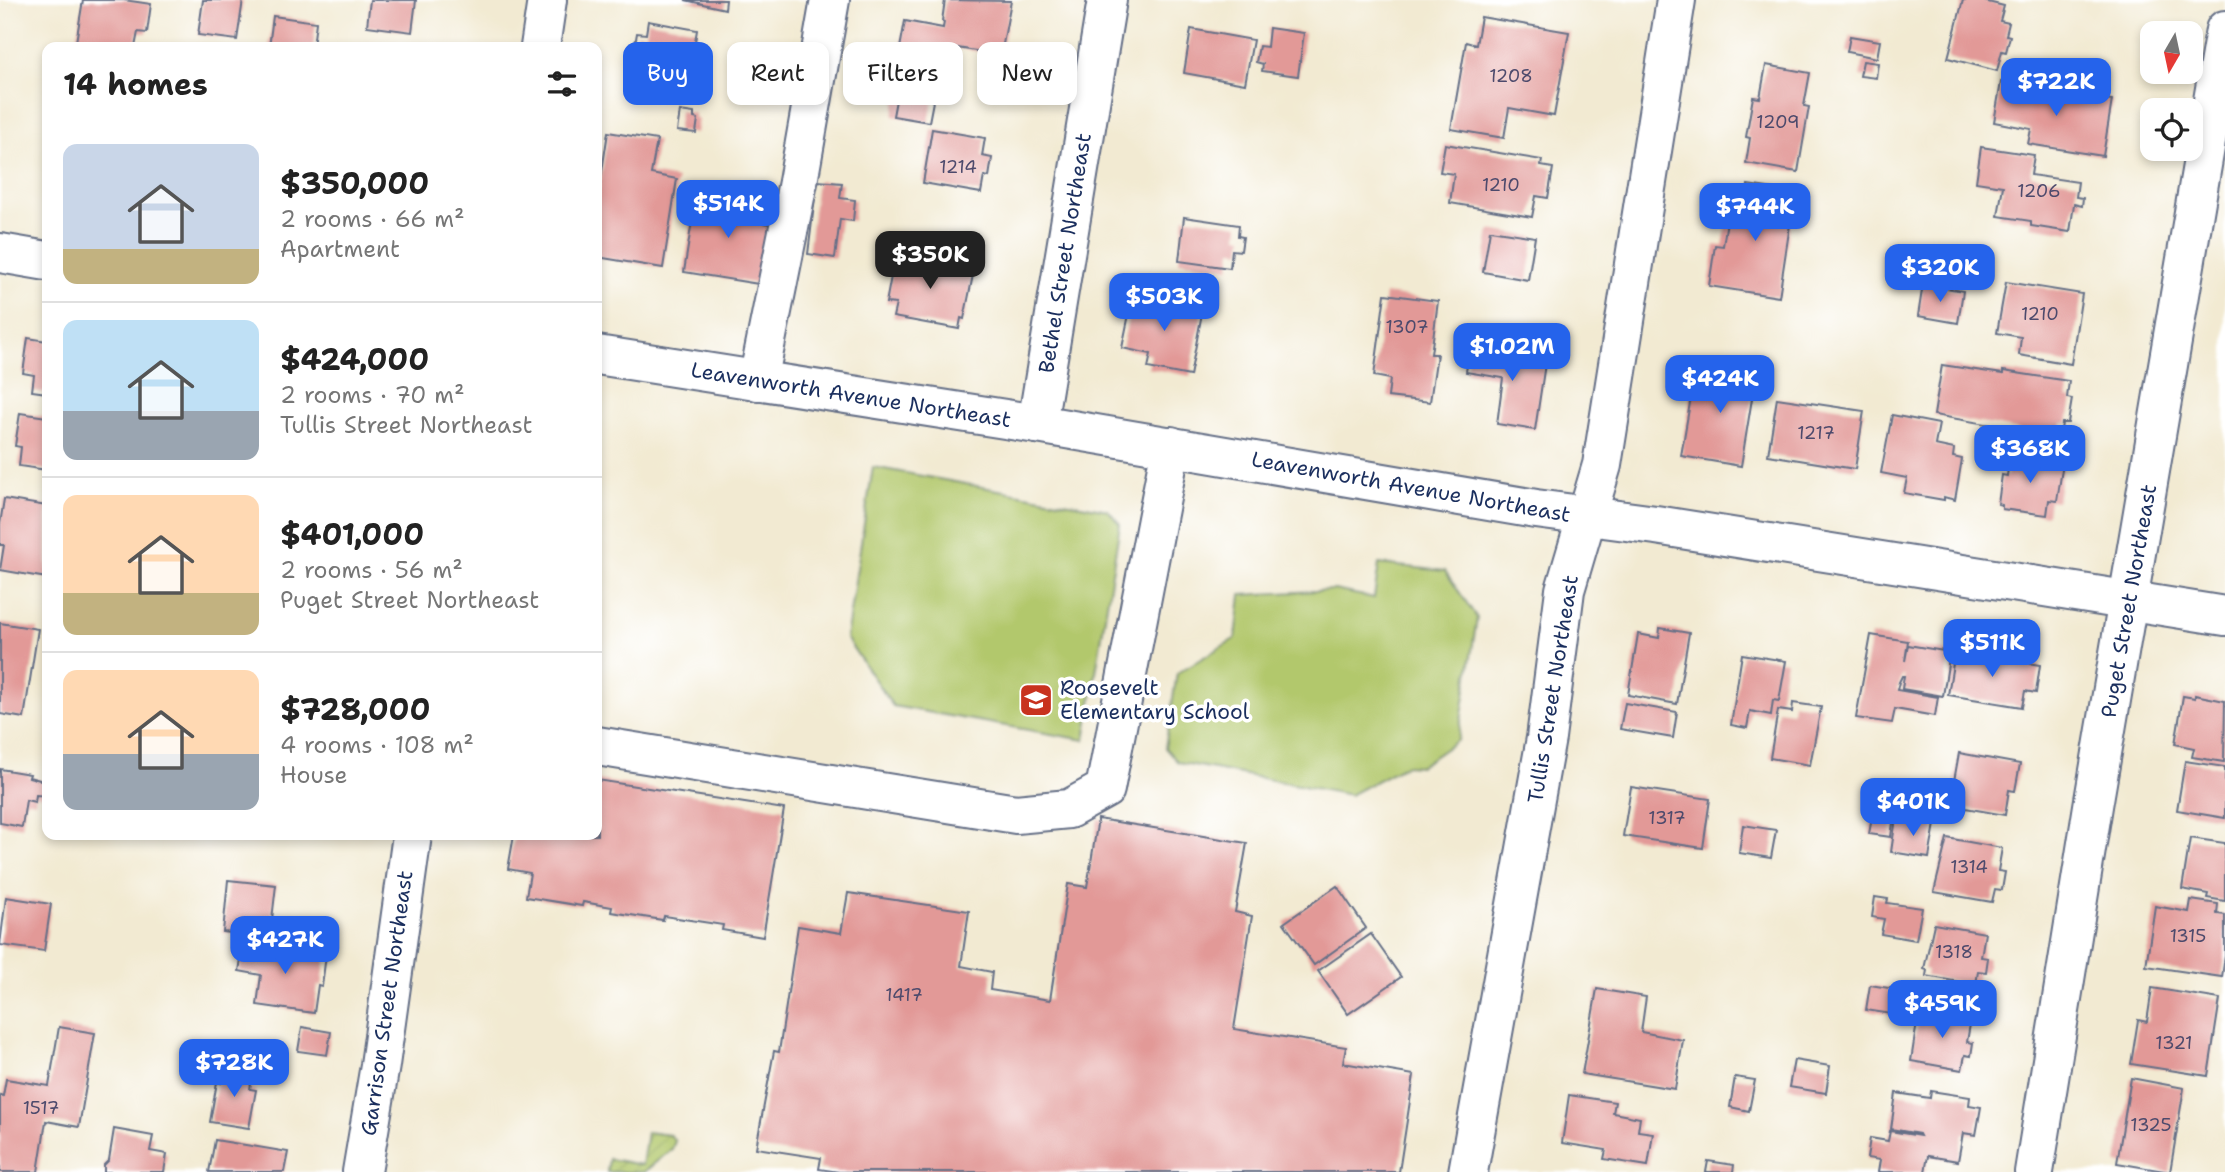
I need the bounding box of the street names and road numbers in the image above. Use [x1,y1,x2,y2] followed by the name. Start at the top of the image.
[1032,131,1098,375] street label: Bethel Street Northeast
[689,356,1013,434] street label: Leavenworth Avenue Northeast
[1249,445,1573,529] street label: Leavenworth Avenue Northeast
[2095,482,2163,720] street label: Puget Street Northeast
[1521,573,1585,805] street label: Tullis Street Northeast
[355,869,419,1137] street label: Garrison Street Northeast

